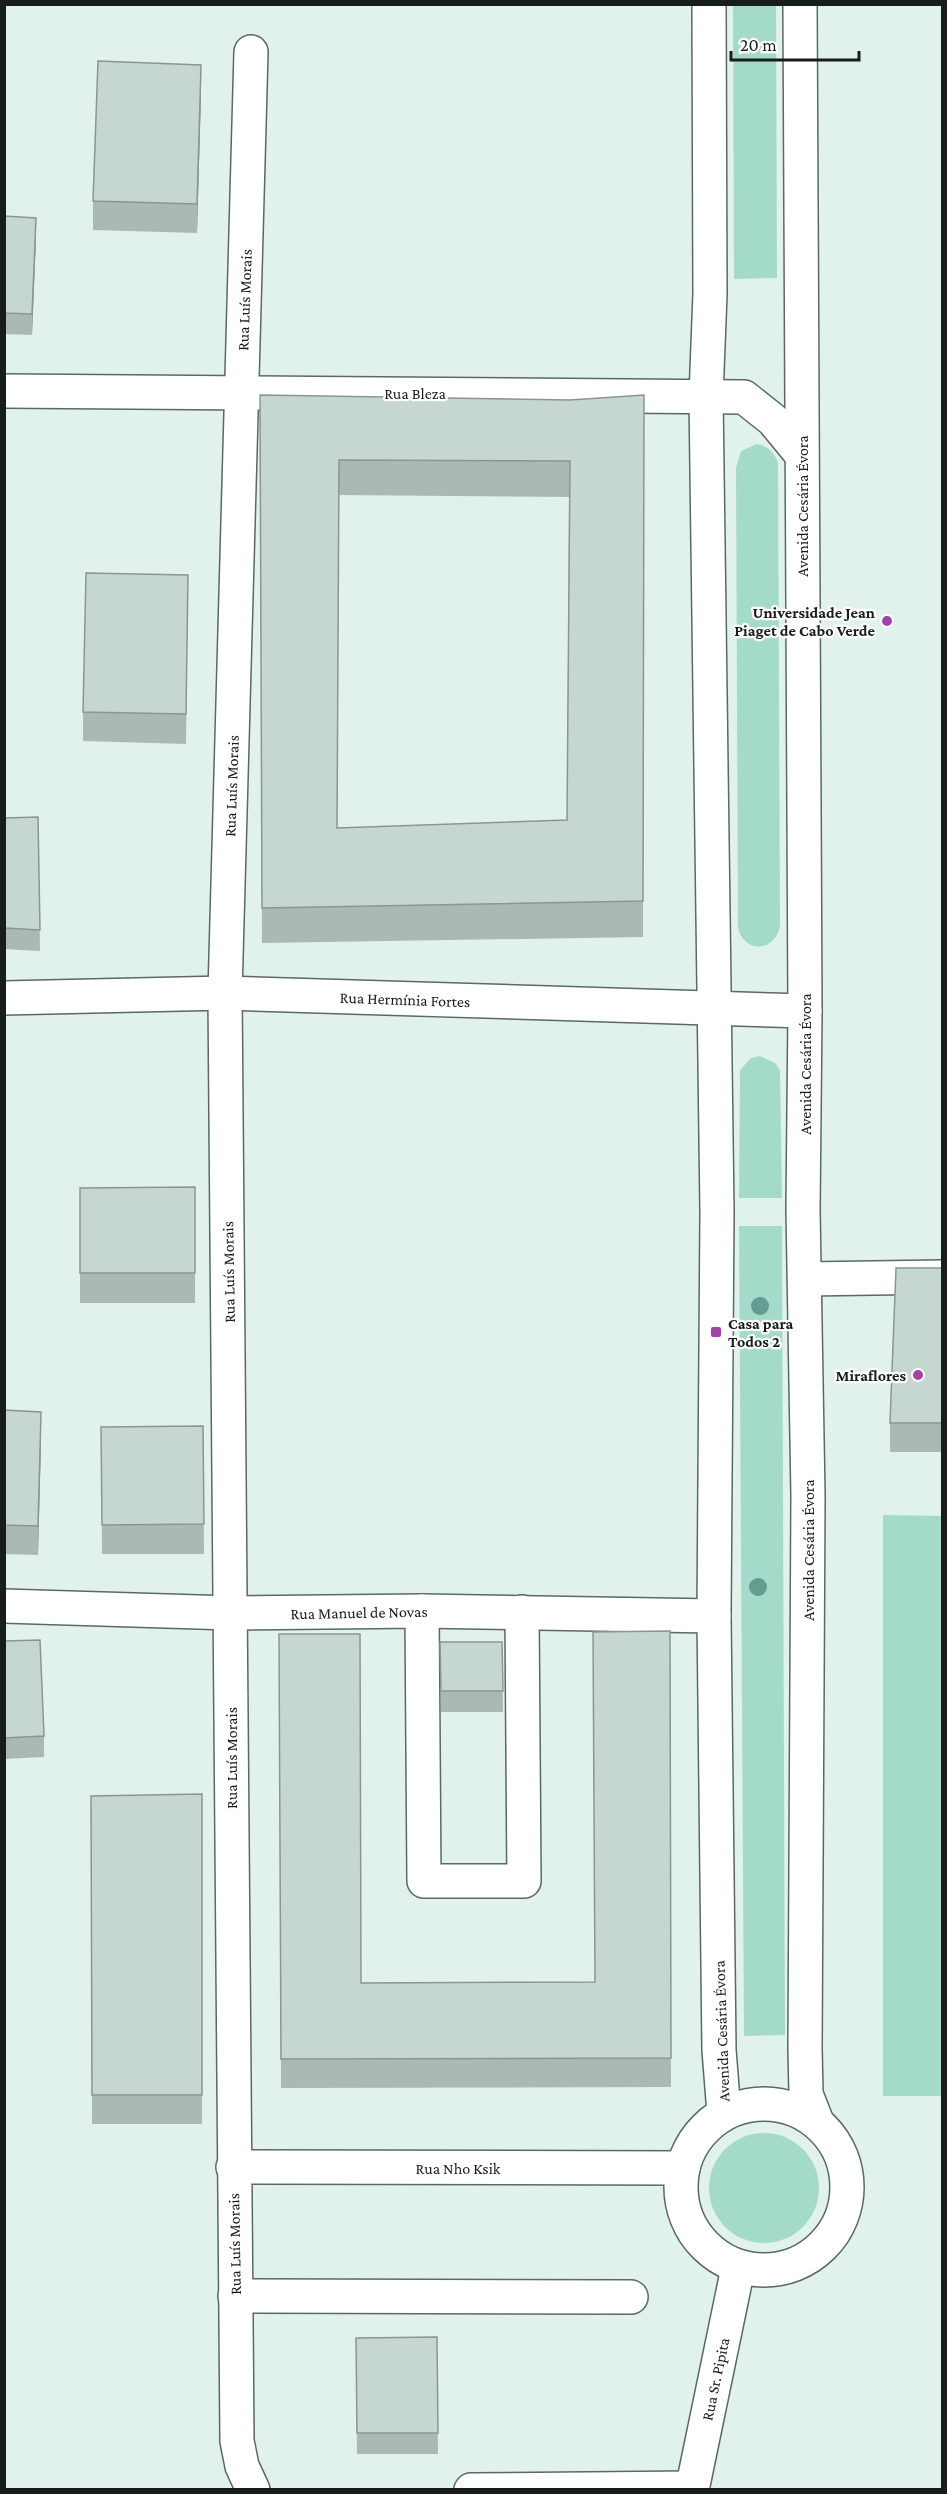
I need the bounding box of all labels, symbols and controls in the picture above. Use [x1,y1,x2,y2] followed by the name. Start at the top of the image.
[731,24,858,62] scale bar
[740,35,777,55] text: 20 m
[234,249,255,351] street label: Rua Luís Morais
[384,385,446,402] street label: Rua Bleza
[794,435,811,577] street label: Avenida Cesária Évora
[734,604,876,639] place label: Universidade Jean Piaget de Cabo Verde
[880,614,894,628] marker: Universidade Jean Piaget de Cabo Verde
[221,735,242,837] street label: Rua Luís Morais
[339,989,471,1010] street label: Rua Hermínia Fortes
[797,993,814,1135] street label: Avenida Cesária Évora
[219,1221,238,1323] street label: Rua Luís Morais
[728,1315,794,1350] place label: Casa para Todos 2
[709,1325,723,1339] marker: Casa para Todos 2
[836,1367,906,1384] place label: Miraflores
[911,1368,925,1382] marker: Miraflores
[800,1479,817,1621] street label: Avenida Cesária Évora
[290,1603,428,1622] street label: Rua Manuel de Novas
[223,1707,240,1809] street label: Rua Luís Morais
[711,1959,732,2102] street label: Avenida Cesária Évora
[416,2160,501,2177] street label: Rua Nho Ksik
[225,2193,244,2295] street label: Rua Luís Morais
[698,2335,734,2422] street label: Rua Sr. Pipita

